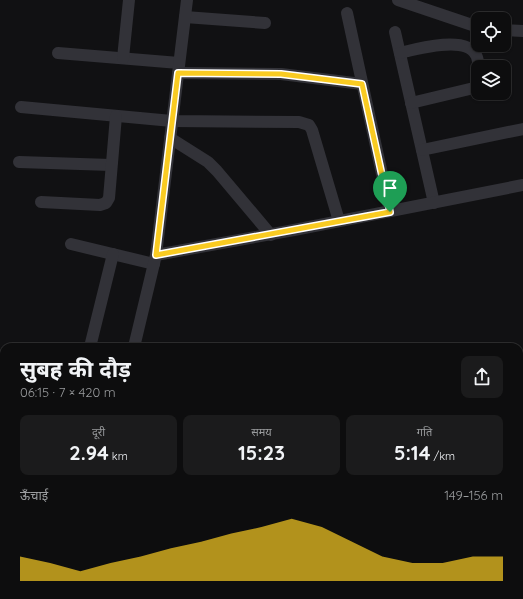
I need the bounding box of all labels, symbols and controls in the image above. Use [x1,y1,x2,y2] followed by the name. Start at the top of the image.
[471,12,511,100] map controls
[471,12,511,52] button: locate
[471,60,511,100] button: layers
[373,171,407,212] pin
[379,177,401,199] icon: arrive
[20,355,131,383] text: सुबह की दौड़
[461,356,503,398] button: share
[20,384,116,400] text: 06:15 · 7 × 420 m
[92,425,105,439] text: दूरी
[251,425,272,439] text: समय
[417,425,432,439] text: गति
[69,440,109,465] text: 2.94
[238,440,285,465] text: 15:23
[394,440,430,465] text: 5:14
[109,449,128,463] text: km
[430,449,455,463] text: /km
[20,487,48,503] text: ऊँचाई
[444,487,503,503] text: 149–156 m

